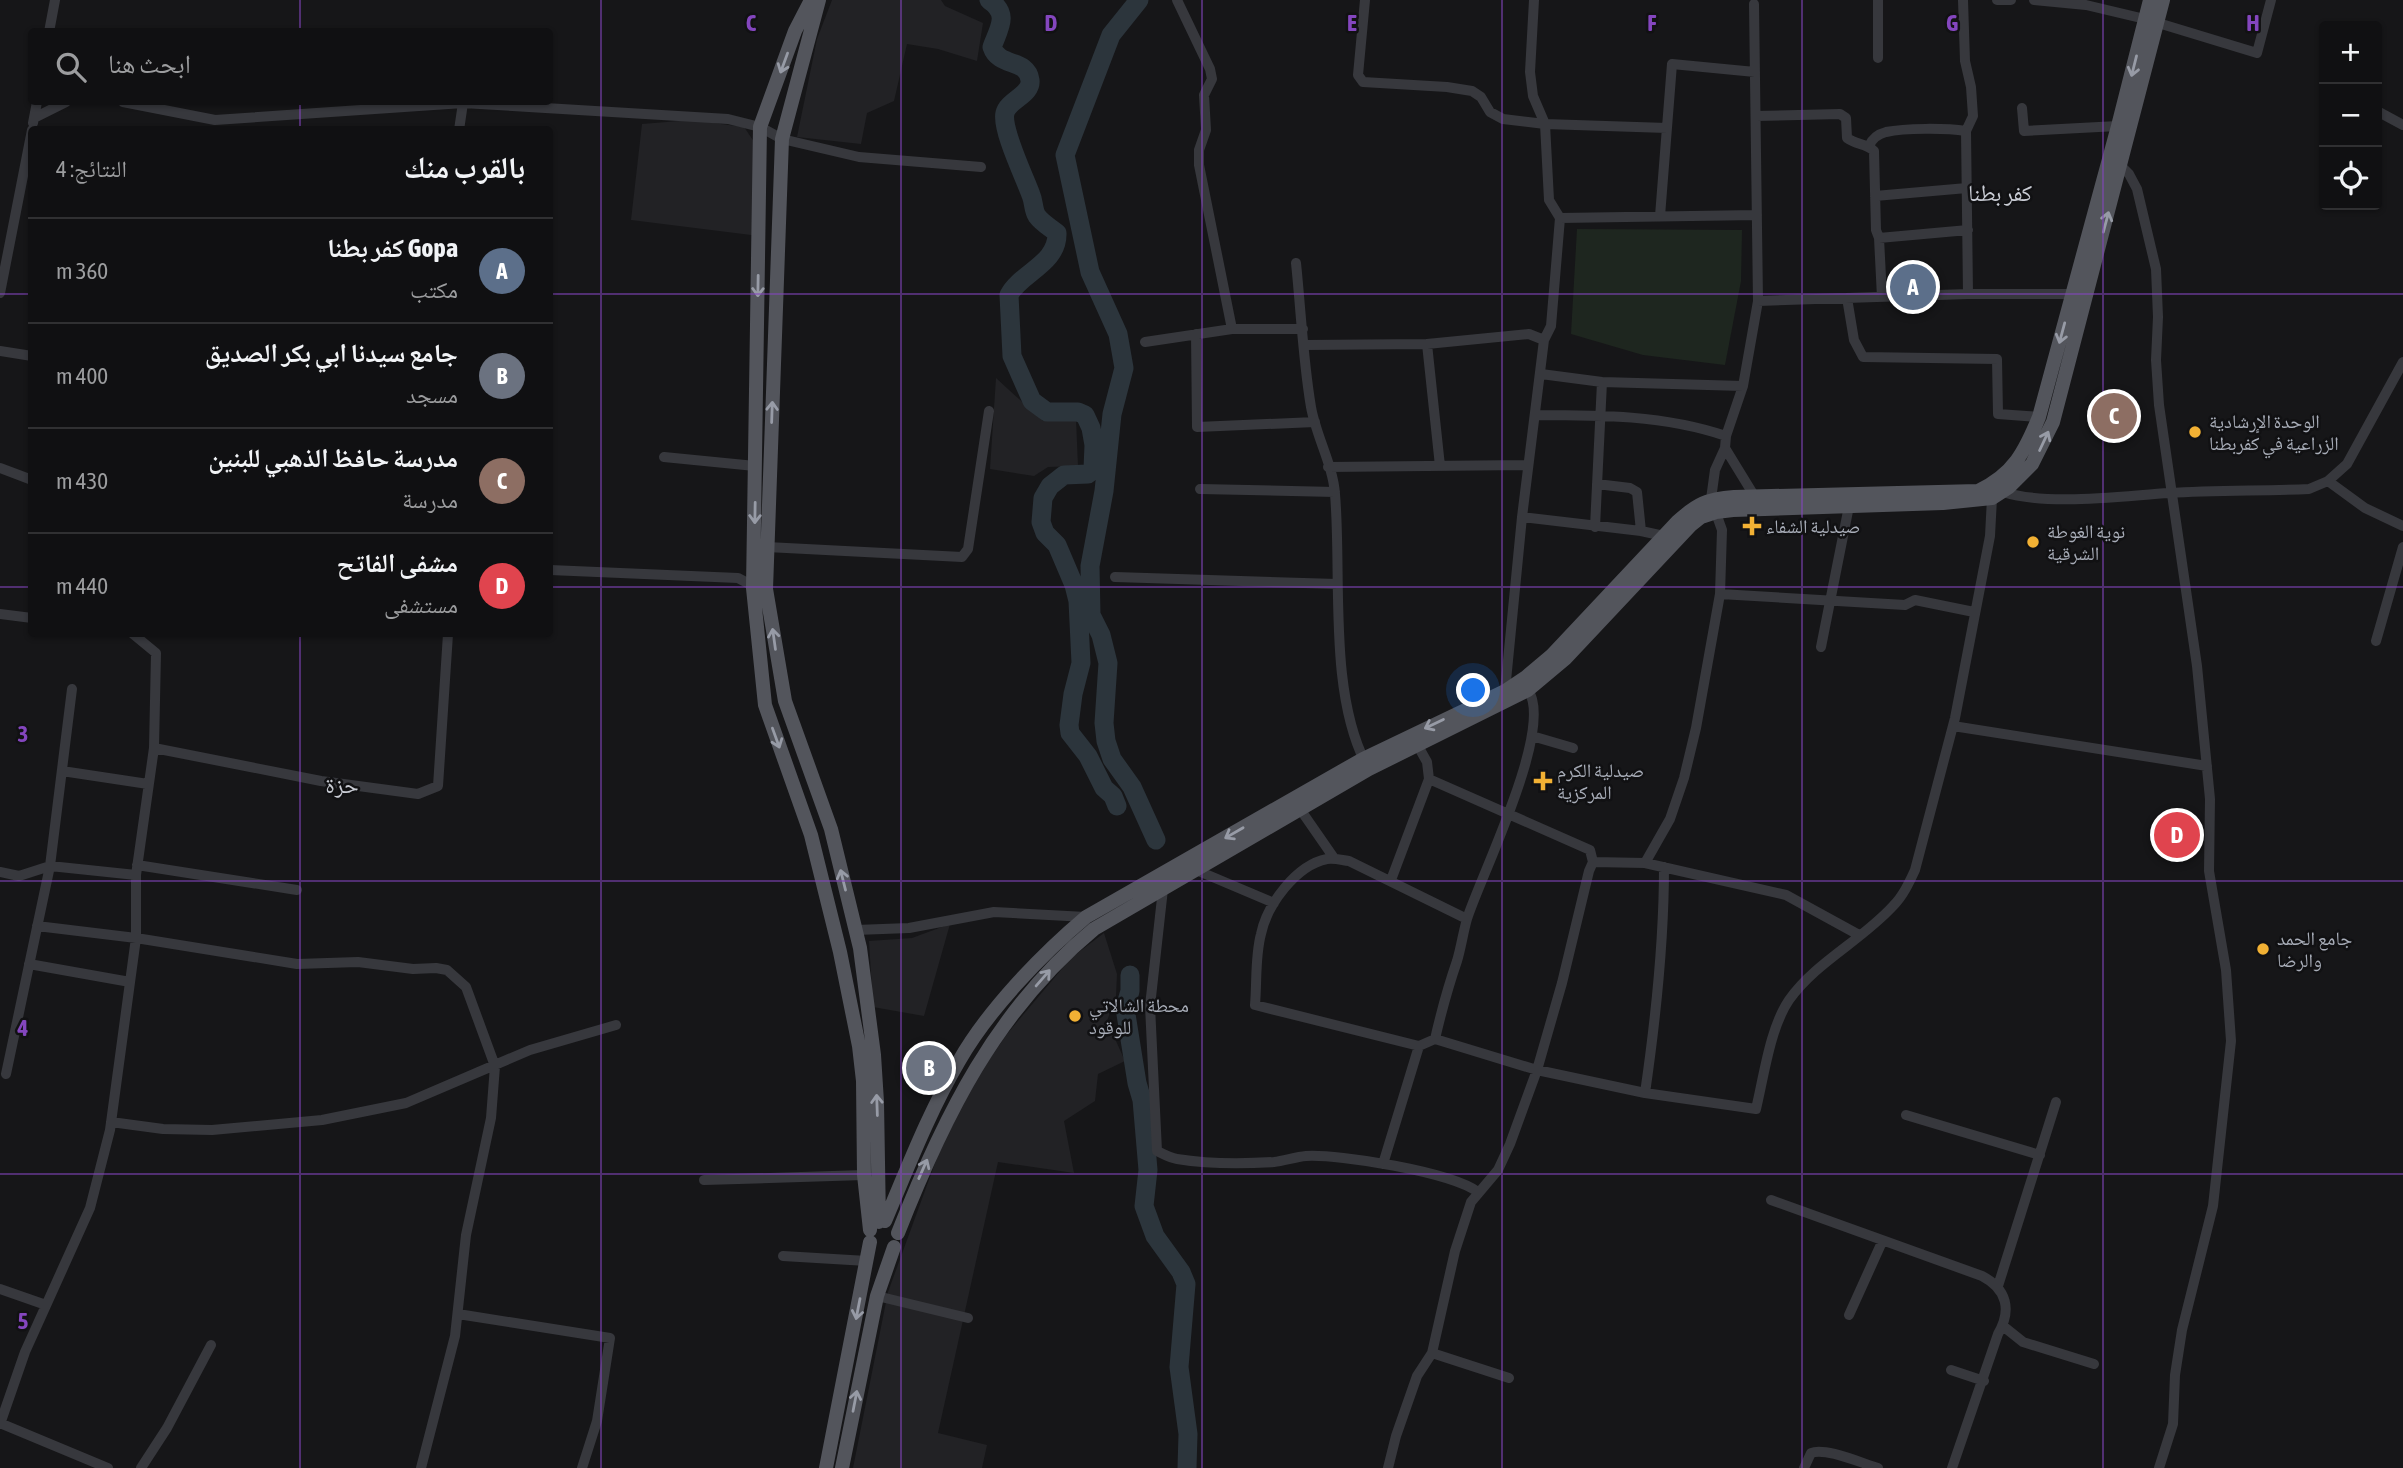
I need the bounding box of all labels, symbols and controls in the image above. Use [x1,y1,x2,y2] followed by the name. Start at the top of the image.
[746,10,757,36] text: C
[1045,10,1058,36] text: D
[1347,10,1357,36] text: E
[1647,10,1657,36] text: F
[1946,10,1958,36] text: G
[2246,10,2260,36] text: H
[2319,21,2382,210] map controls
[2319,21,2382,84] button: +
[28,28,553,105] search box
[52,48,90,86] icon: search
[108,49,191,79] text: ابحث هنا
[776,51,789,73] one-way arrow
[2127,54,2140,77] one-way arrow
[2319,84,2382,147] button: −
[2319,147,2382,210] button: locate
[404,150,525,184] text: بالقرب منك
[56,156,127,182] text: النتائج: 4
[1968,180,2033,207] district label: كفر بطنا
[2100,211,2113,234] one-way arrow
[327,233,458,263] text: Gopa كفر بطنا
[56,258,108,284] text: 360 m
[496,258,508,284] text: A
[1890,261,1936,313] pin: A
[751,274,765,297] one-way arrow
[410,277,458,303] text: مكتب
[2055,322,2068,344] one-way arrow
[205,338,458,368] text: جامع سيدنا ابي بكر الصديق
[56,363,108,389] text: 400 m
[497,363,507,389] text: B
[406,382,458,408] text: مسجد
[2091,390,2137,442] pin: C
[765,401,778,424] one-way arrow
[2209,410,2339,459] place label: الوحدة الإرشادية الزراعية في كفربطنا
[2187,424,2203,440] marker: الوحدة الإرشادية الزراعية في كفربطنا
[2038,431,2052,452] one-way arrow
[208,443,458,473] text: مدرسة حافظ الذهبي للبنين
[56,468,108,494] text: 430 m
[497,468,507,494] text: C
[402,487,458,513] text: مدرسة
[748,502,762,525] one-way arrow
[1766,515,1860,537] place label: صيدلية الشفاء
[1744,518,1760,534] marker: صيدلية الشفاء
[2047,520,2125,565] place label: نوية الغوطة الشرقية
[2025,534,2041,550] marker: نوية الغوطة الشرقية
[336,548,458,578] text: مشفى الفاتح
[56,573,108,599] text: 440 m
[496,573,508,599] text: D
[384,592,458,618] text: مستشفى
[767,628,780,651] one-way arrow
[1456,673,1490,707] your location
[1424,718,1445,732] one-way arrow
[18,721,28,747] text: 3
[771,727,784,749] one-way arrow
[1557,759,1644,804] place label: صيدلية الكرم المركزية
[325,772,359,798] district label: حزة
[1535,773,1551,789] marker: صيدلية الكرم المركزية
[2154,809,2200,861] pin: D
[1224,826,1244,840] one-way arrow
[836,870,849,892] one-way arrow
[2277,927,2352,972] place label: جامع الحمد والرضا
[2255,941,2271,957] marker: جامع الحمد والرضا
[1035,969,1051,987] one-way arrow
[1089,994,1189,1039] place label: محطة الشالاتي للوقود
[1067,1008,1083,1024] marker: محطة الشالاتي للوقود
[17,1015,29,1041] text: 4
[906,1042,952,1094] pin: B
[870,1094,883,1117] one-way arrow
[917,1159,930,1181] one-way arrow
[850,1297,864,1320] one-way arrow
[18,1308,29,1334] text: 5
[849,1390,862,1413] one-way arrow

